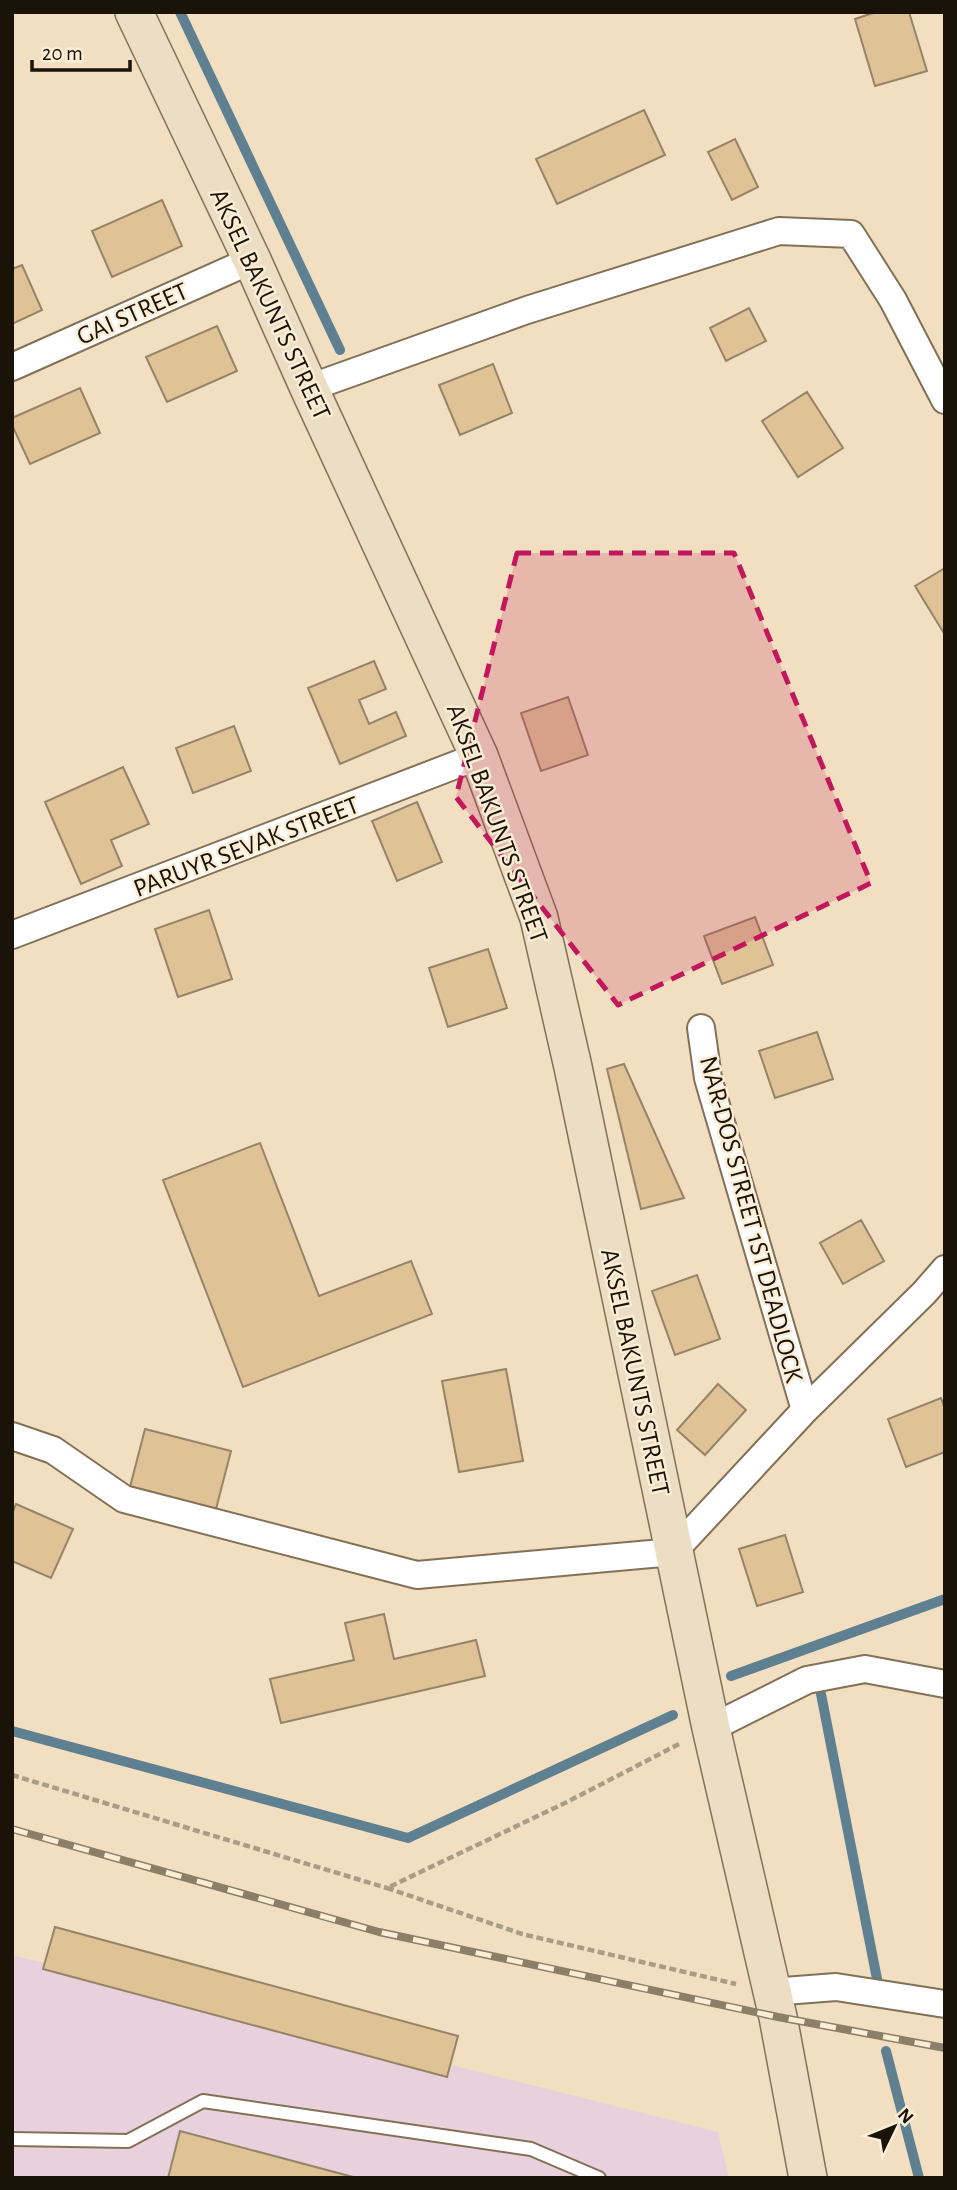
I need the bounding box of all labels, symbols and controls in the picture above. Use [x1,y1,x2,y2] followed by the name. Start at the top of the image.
[32,28,130,72] scale bar
[42,43,83,64] text: 20 m
[205,185,335,424] street label: AKSEL BAKUNTS STREET
[73,278,192,350] street label: GAI STREET
[442,701,552,946] street label: AKSEL BAKUNTS STREET
[130,792,363,902] street label: PARUYR SEVAK STREET
[695,1053,807,1386] street label: NAR-DOS STREET 1ST DEADLOCK
[596,1246,674,1498] street label: AKSEL BAKUNTS STREET
[859,2092,929,2162] north arrow
[894,2105,917,2128] text: N

